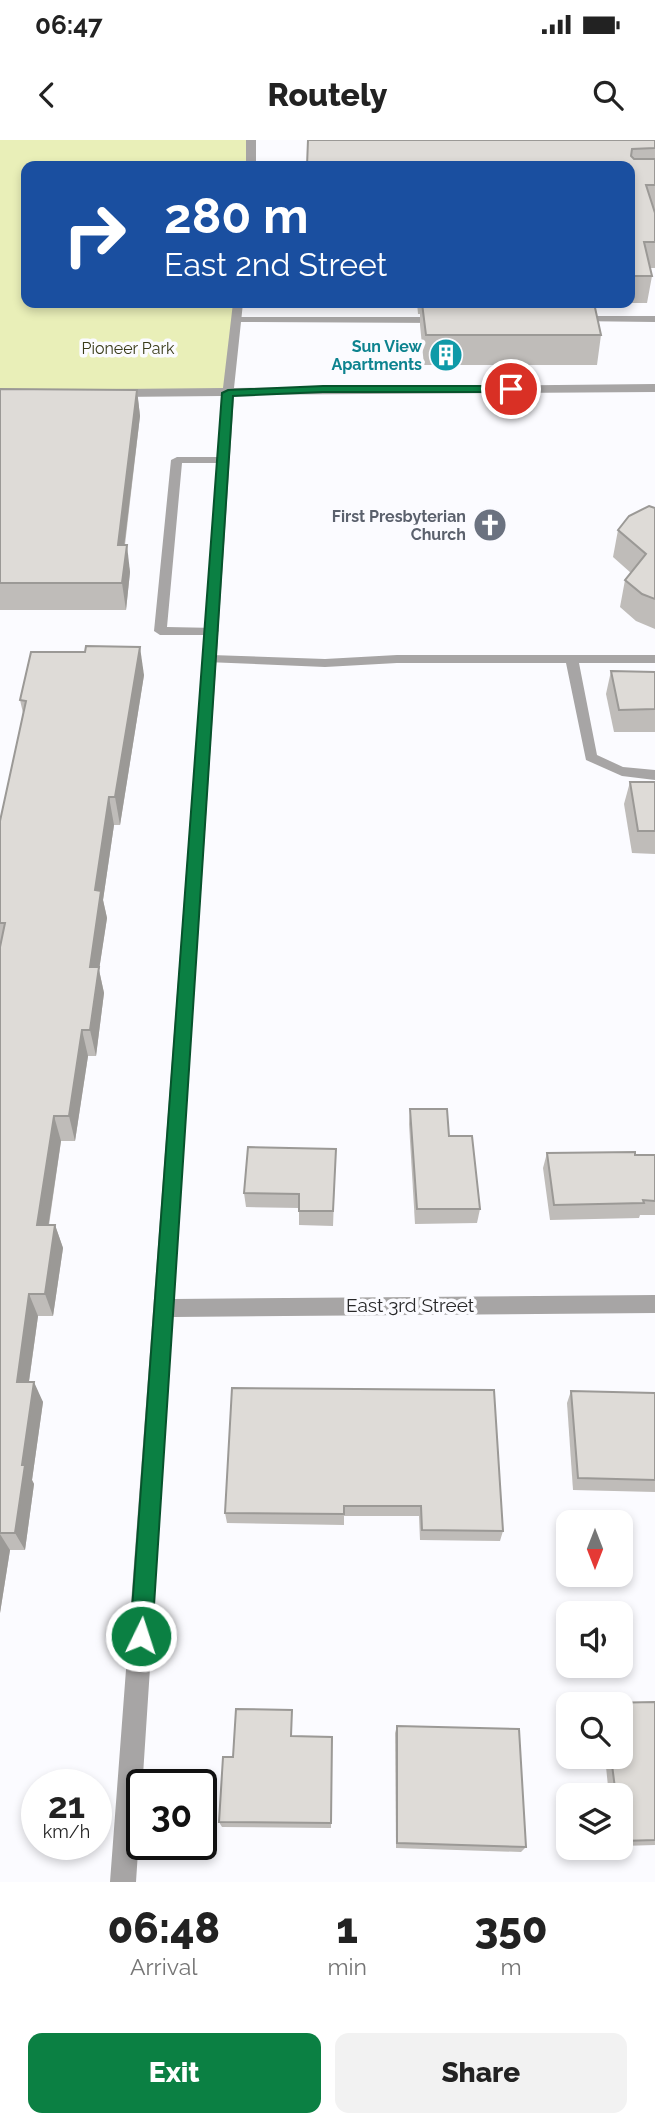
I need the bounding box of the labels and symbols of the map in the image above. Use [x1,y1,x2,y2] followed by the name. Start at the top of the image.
[427,336,465,374] building icon: Sun View Apartments
[331,337,423,374] place label: Sun View Apartments
[81,339,175,358] park label: Pioneer Park
[481,359,541,419] pin
[471,506,509,544] church icon: First Presbyterian Church
[332,507,466,544] place label: First Presbyterian Church
[346,1294,475,1316] street label: East 3rd Street
[556,1510,634,1587] north arrow
[104,1599,178,1673] position arrow
[126,1769,217,1860] speed limit sign: 30

